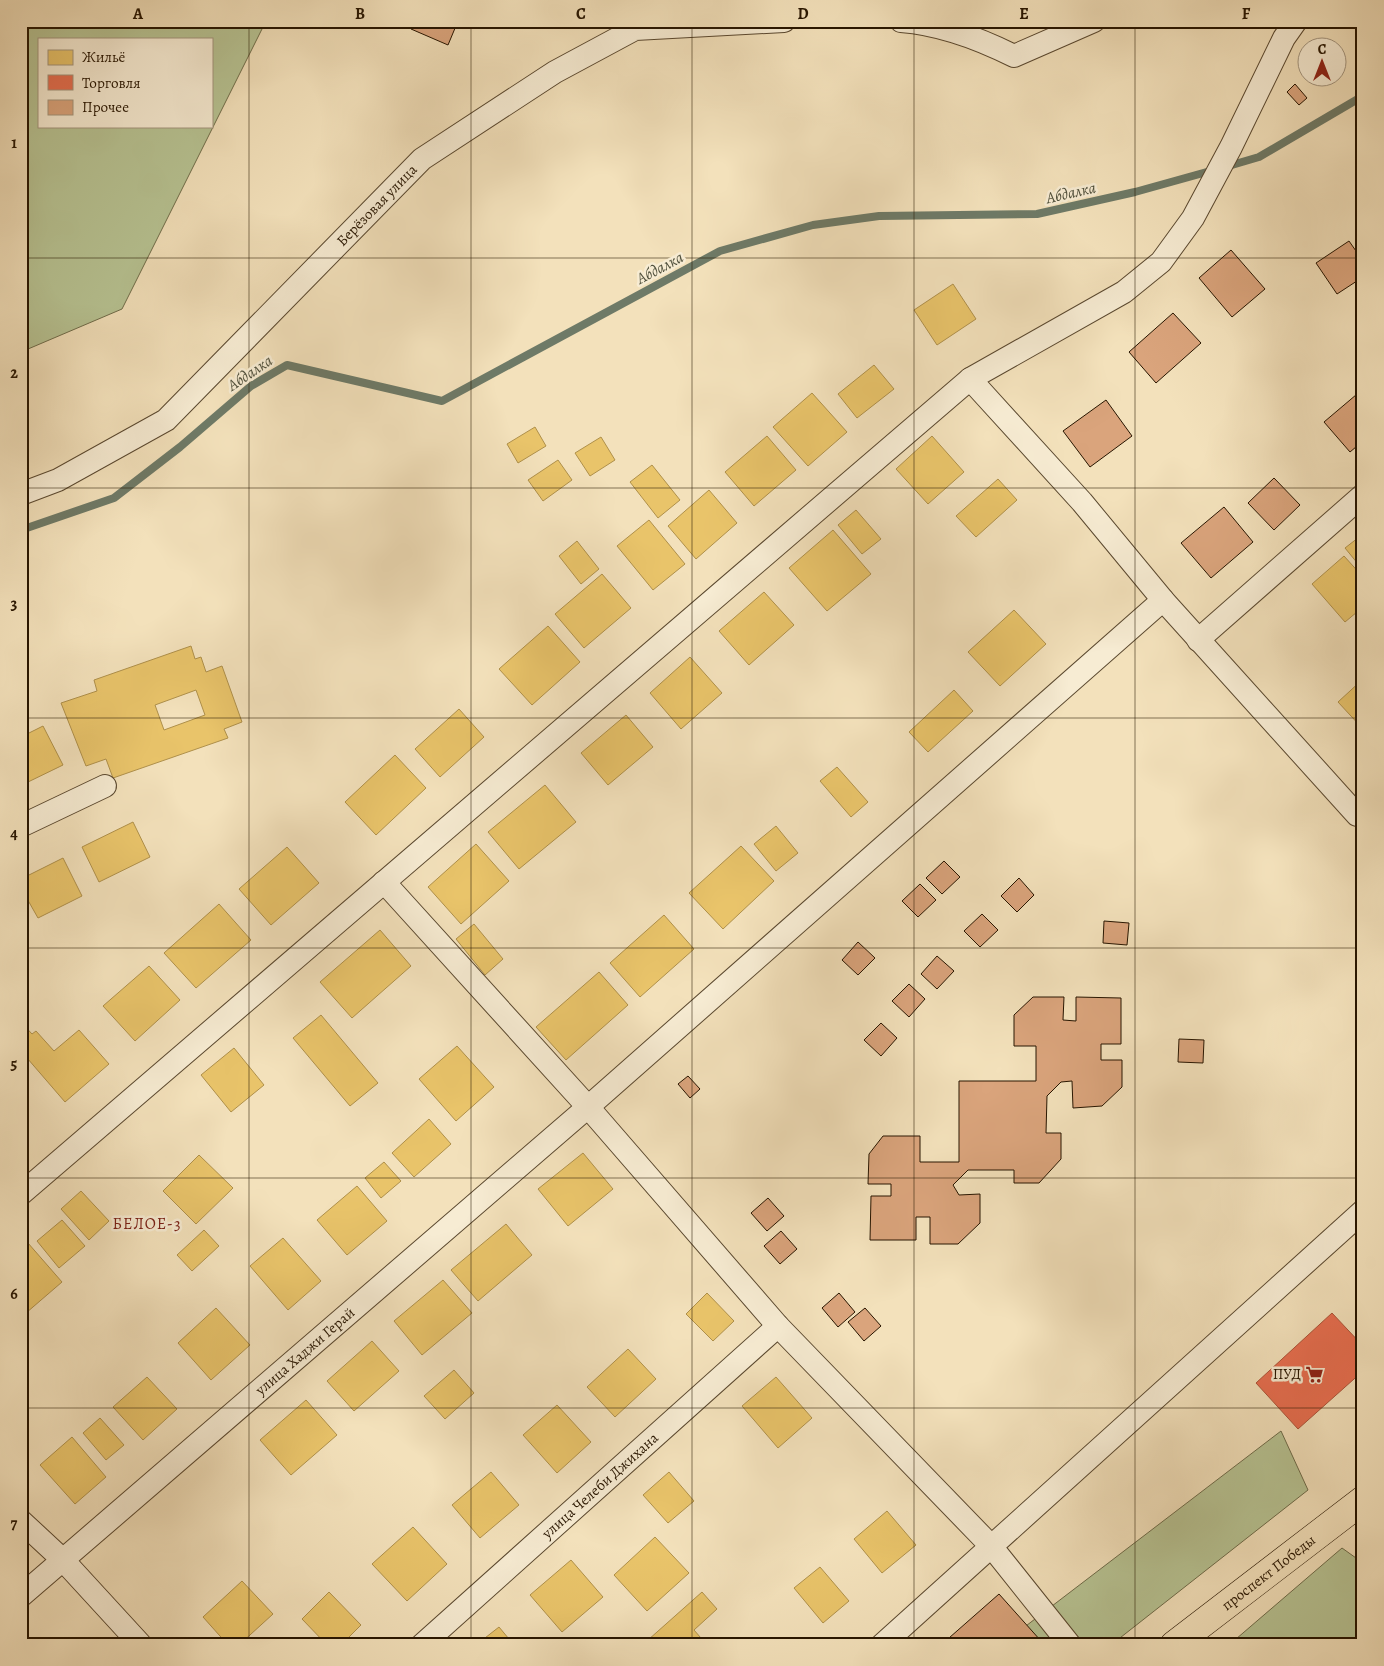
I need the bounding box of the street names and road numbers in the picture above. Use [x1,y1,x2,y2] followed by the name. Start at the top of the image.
[332,160,421,250] street label: Берёзовая улица
[250,1303,359,1400] street label: улица Хаджи Герай
[537,1428,663,1544] street label: улица Челеби Джихана
[1217,1530,1319,1615] street label: проспект Победы

